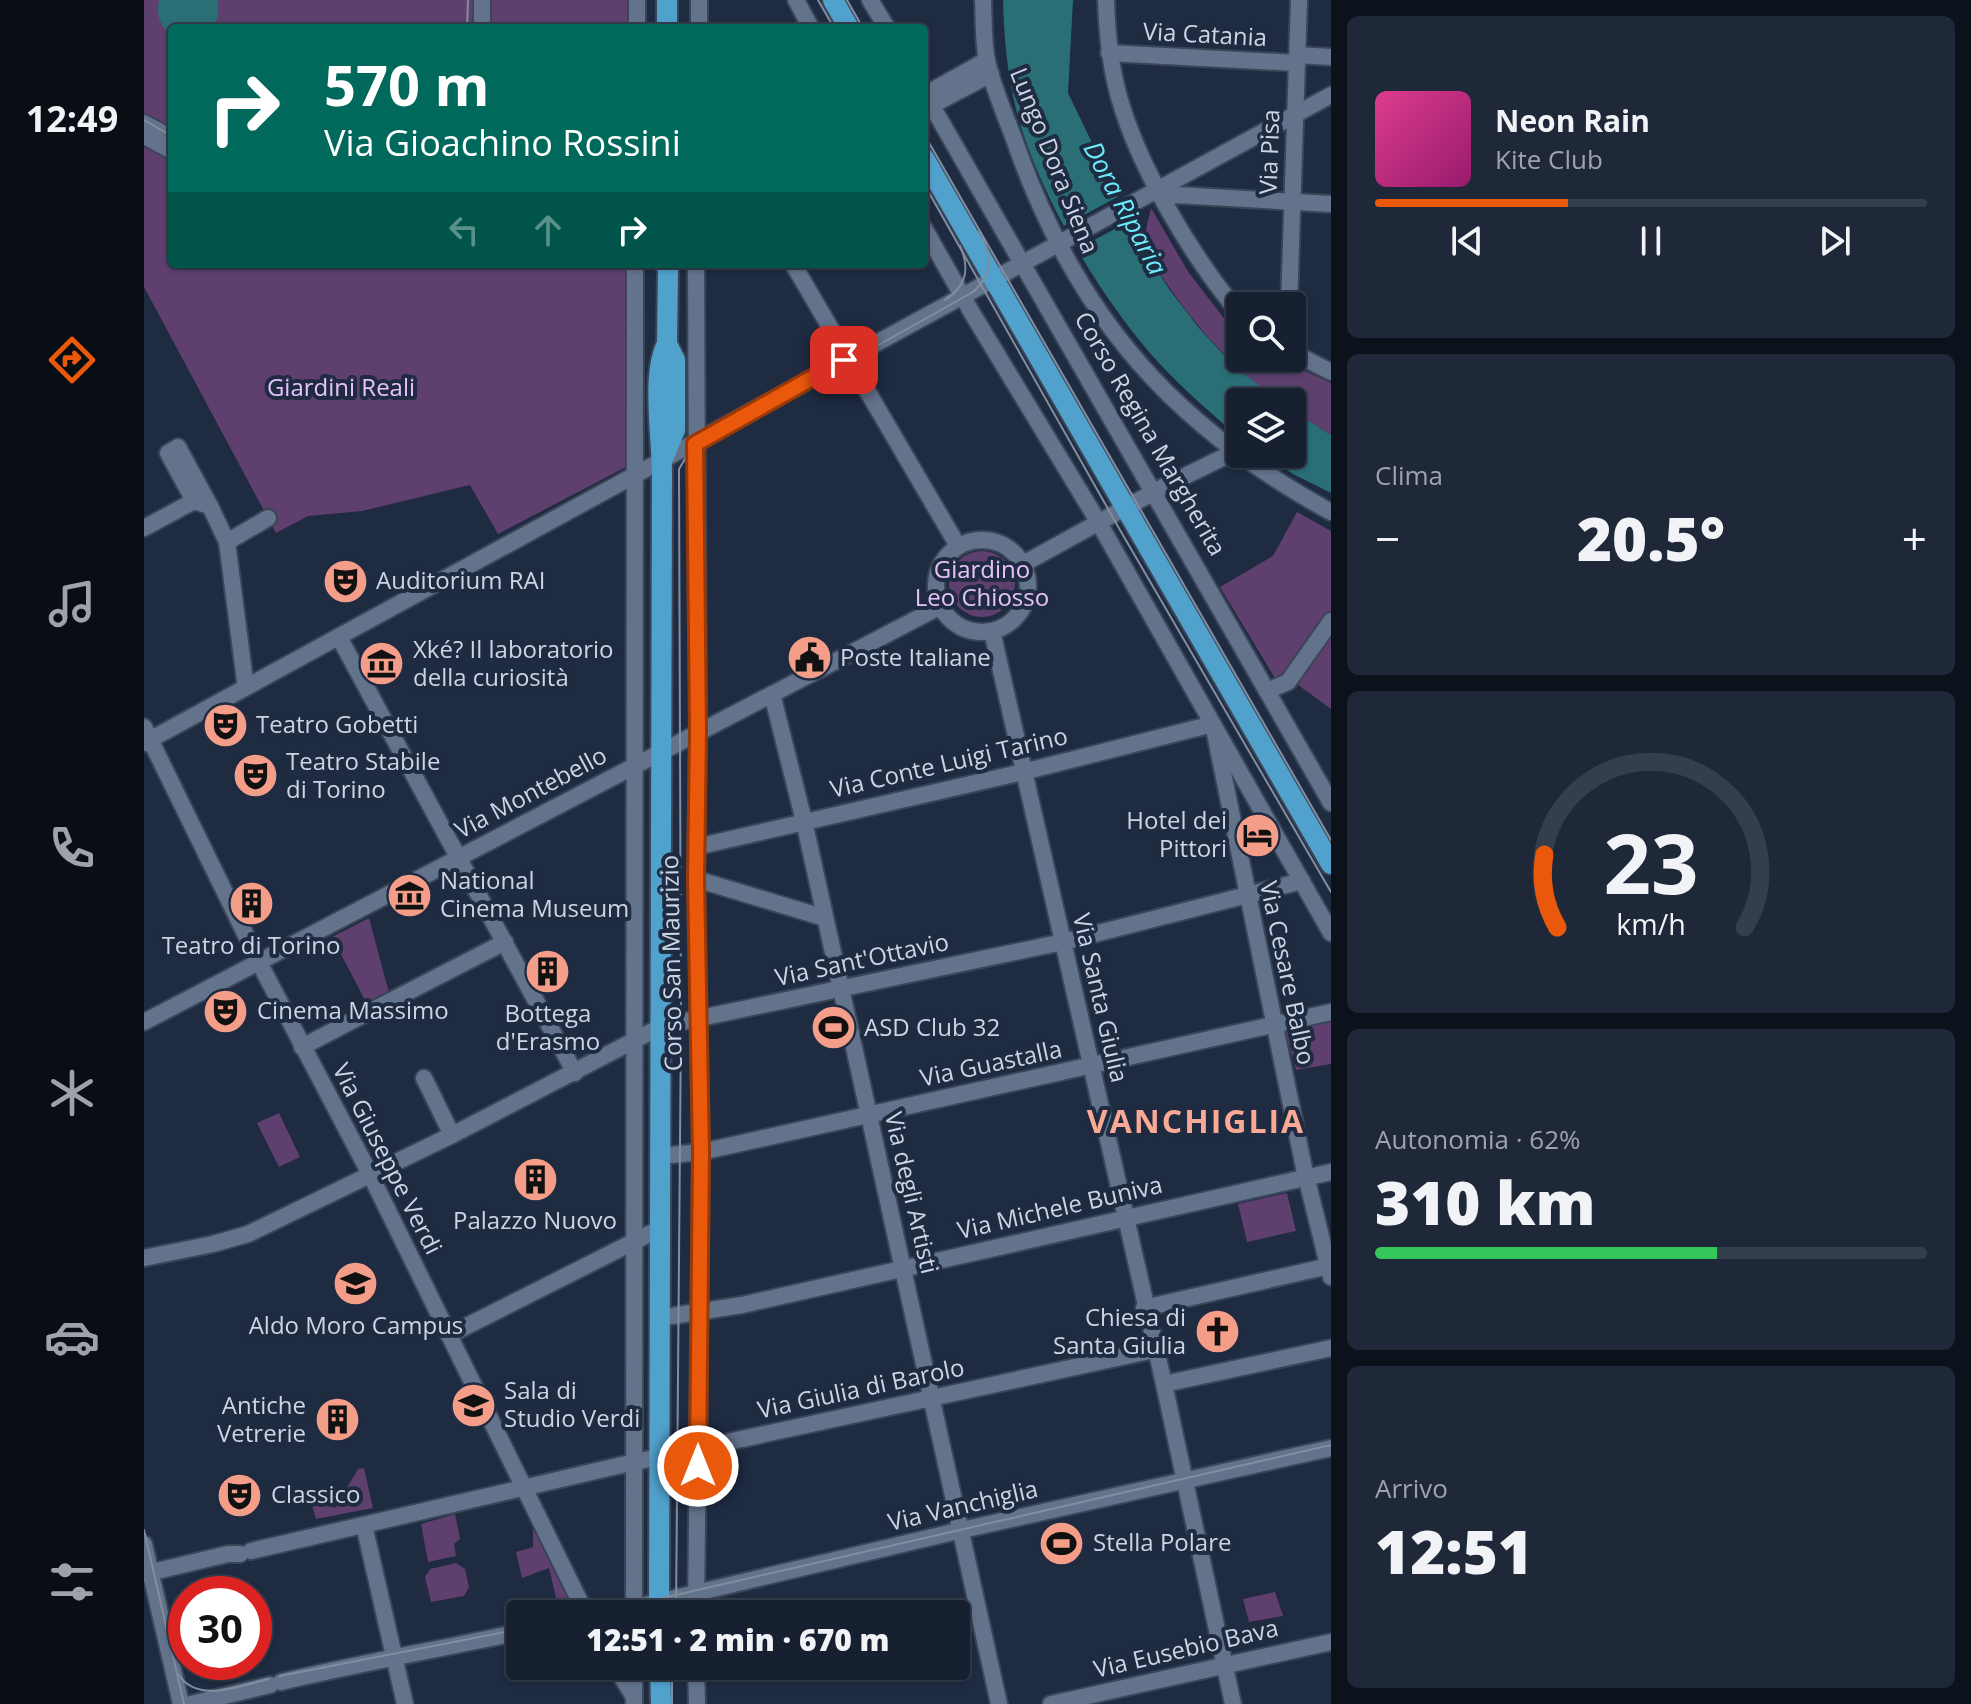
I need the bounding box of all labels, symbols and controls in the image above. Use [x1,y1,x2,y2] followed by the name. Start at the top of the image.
[1142,14,1268,53] street label: Via Catania
[324,46,490,122] text: 570 m
[192,56,296,160] icon: right
[1003,63,1108,258] street label: Lungo Dora Siena
[26,94,118,143] text: 12:49
[1495,100,1650,141] text: Neon Rain
[1251,109,1286,195] street label: Via Pisa
[324,118,681,167] text: Via Gioachino Rossini
[1076,134,1176,281] water label: Dora Riparia
[1495,141,1603,177] text: Kite Club
[442,208,486,252] icon: left
[526,208,570,252] icon: ahead
[610,208,654,252] icon: right
[1445,219,1489,263] icon: previous
[1629,219,1673,263] icon: pause
[1813,219,1857,263] icon: next
[1226,292,1306,468] map controls
[1226,292,1306,372] button: search
[1068,305,1235,561] street label: Corso Regina Margherita
[810,326,878,394] pin
[44,332,100,388] icon: directions
[822,338,866,382] icon: arrive
[267,370,415,403] park label: Giardini Reali
[1226,388,1306,468] button: layers
[1375,457,1443,493] text: Clima
[1577,497,1725,579] text: 20.5°
[1375,508,1400,568] text: −
[1902,508,1927,568] text: +
[915,552,1049,613] park label: Giardino Leo Chiosso
[321,557,369,605] theatre icon: Auditorium RAI
[376,563,545,596] place label: Auditorium RAI
[44,576,100,632] icon: music
[413,632,614,693] place label: Xké? Il laboratorio della curiosità
[785,634,833,682] public building icon: Poste Italiane
[358,640,406,688] museum icon: Xké? Il laboratorio della curiosità
[840,640,991,673] place label: Poste Italiane
[201,701,249,749] theatre icon: Teatro Gobetti
[256,707,418,740] place label: Teatro Gobetti
[827,718,1071,805] street label: Via Conte Luigi Tarino
[449,738,612,846] street label: Via Montebello
[286,744,440,805] place label: Teatro Stabile di Torino
[231,752,279,800] theatre icon: Teatro Stabile di Torino
[1126,803,1227,864] place label: Hotel dei Pittori
[1603,805,1699,918] text: 23
[1234,811,1282,859] hotel icon: Hotel dei Pittori
[44,820,100,876] icon: phone
[652,855,689,1071] street label: Corso San Maurizio
[440,863,629,924] place label: National Cinema Museum
[385,871,433,919] museum icon: National Cinema Museum
[1253,878,1324,1067] street label: Via Cesare Balbo
[227,880,275,928] building icon: Teatro di Torino
[1616,904,1686,943] text: km/h
[1066,910,1137,1086] street label: Via Santa Giulia
[772,924,951,993] street label: Via Sant'Ottavio
[162,928,340,961] place label: Teatro di Torino
[524,948,572,996] building icon: Bottega d'Erasmo
[202,987,250,1035] theatre icon: Cinema Massimo
[257,993,449,1026] place label: Cinema Massimo
[496,996,600,1057] place label: Bottega d'Erasmo
[809,1004,857,1052] sports icon: ASD Club 32
[864,1010,1000,1043] place label: ASD Club 32
[917,1031,1065,1094] street label: Via Guastalla
[326,1057,451,1260] street label: Via Giuseppe Verdi
[44,1065,100,1121] icon: climate
[1087,1099,1305,1142] district label: VANCHIGLIA
[878,1108,947,1277] street label: Via degli Artisti
[1375,1121,1581,1157] text: Autonomia · 62%
[511,1155,559,1203] building icon: Palazzo Nuovo
[1375,1161,1596,1243] text: 310 km
[954,1167,1165,1246] street label: Via Michele Buniva
[453,1203,617,1236] place label: Palazzo Nuovo
[332,1260,380,1308] school or university icon: Aldo Moro Campus
[1053,1300,1186,1361] place label: Chiesa di Santa Giulia
[249,1308,463,1341] place label: Aldo Moro Campus
[1193,1308,1241,1356] church icon: Chiesa di Santa Giulia
[44,1309,100,1365] icon: car
[754,1350,967,1426] street label: Via Giulia di Barolo
[504,1373,640,1434] place label: Sala di Studio Verdi
[449,1381,497,1429] school or university icon: Sala di Studio Verdi
[217,1388,306,1449] place label: Antiche Vetrerie
[313,1396,361,1444] building icon: Antiche Vetrerie
[656,1424,740,1508] position arrow
[1375,1470,1448,1506] text: Arrivo
[216,1471,264,1519] theatre icon: Classico
[884,1471,1041,1538] street label: Via Vanchiglia
[271,1477,360,1510] place label: Classico
[1375,1510,1533,1592] text: 12:51
[1038,1519,1086,1567] sports icon: Stella Polare
[1093,1525,1231,1558] place label: Stella Polare
[44,1554,100,1610] icon: filters
[168,1576,272,1680] speed limit sign: 30
[1090,1610,1281,1685] street label: Via Eusebio Bava
[586,1619,890,1660] text: 12:51 · 2 min · 670 m

